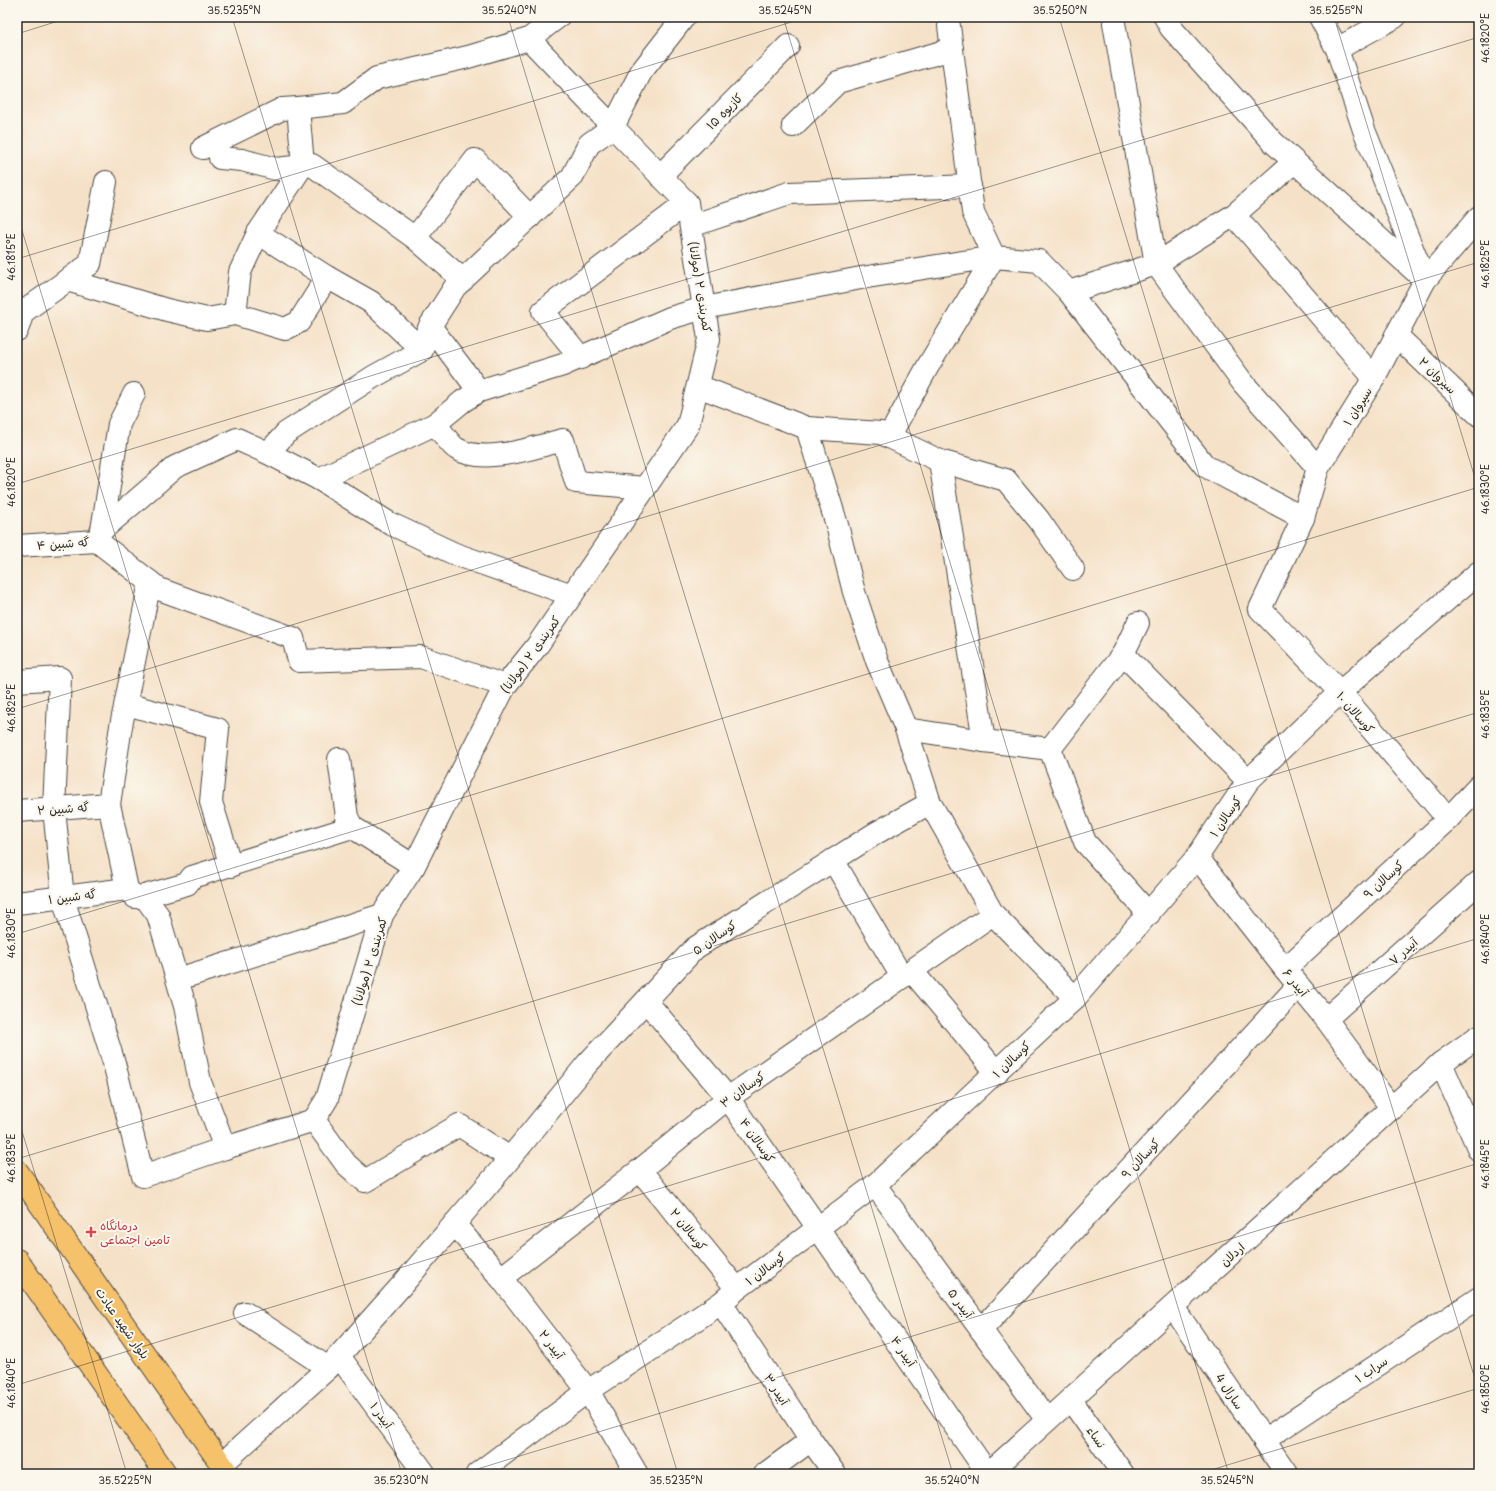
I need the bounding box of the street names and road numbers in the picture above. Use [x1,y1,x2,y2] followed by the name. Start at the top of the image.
[702,89,746,133] street label: کازیوه ۱۵
[685,240,717,334] street label: کمربندی ۲ (مولانا)
[1415,352,1461,398] street label: سیروان ۲
[1338,383,1376,429] street label: سیروان ۱
[36,532,90,554] street label: گه شبین ۴
[496,612,564,696] street label: کمربندی ۲ (مولانا)
[1333,687,1379,737] street label: کوسالان ۱۰
[1205,792,1245,840] street label: کوسالان ۱
[36,797,90,819] street label: گه شبین ۲
[1359,856,1407,902] street label: کوسالان ۹
[47,884,97,908] street label: گه شبین ۱
[347,914,391,1008] street label: کمربندی ۲ (مولانا)
[688,915,740,959] street label: کوسالان ۵
[1385,933,1422,969] street label: آبیدر ۷
[1279,964,1314,1001] street label: آبیدر ۶
[988,1036,1034,1082] street label: کوسالان ۱
[716,1067,768,1111] street label: کوسالان ۳
[736,1114,780,1166] street label: کوسالان ۴
[1117,1134,1163,1182] street label: کوسالان ۹
[666,1204,712,1254] street label: کوسالان ۲
[1216,1238,1248,1270] street label: اردلان
[741,1247,789,1289] street label: کوسالان ۱
[92,1284,154,1362] street label: بلوار شهید عبادت
[944,1284,979,1322] street label: آبیدر ۵
[535,1326,570,1363] street label: آبیدر ۲
[887,1332,922,1371] street label: آبیدر ۴
[1351,1351,1391,1387] street label: سراب ۱
[1211,1369,1249,1413] street label: سارال 4
[760,1370,795,1409] street label: آبیدر ۳
[366,1398,398,1433] street label: آبیدر ۱
[1083,1422,1111,1452] street label: نساء

